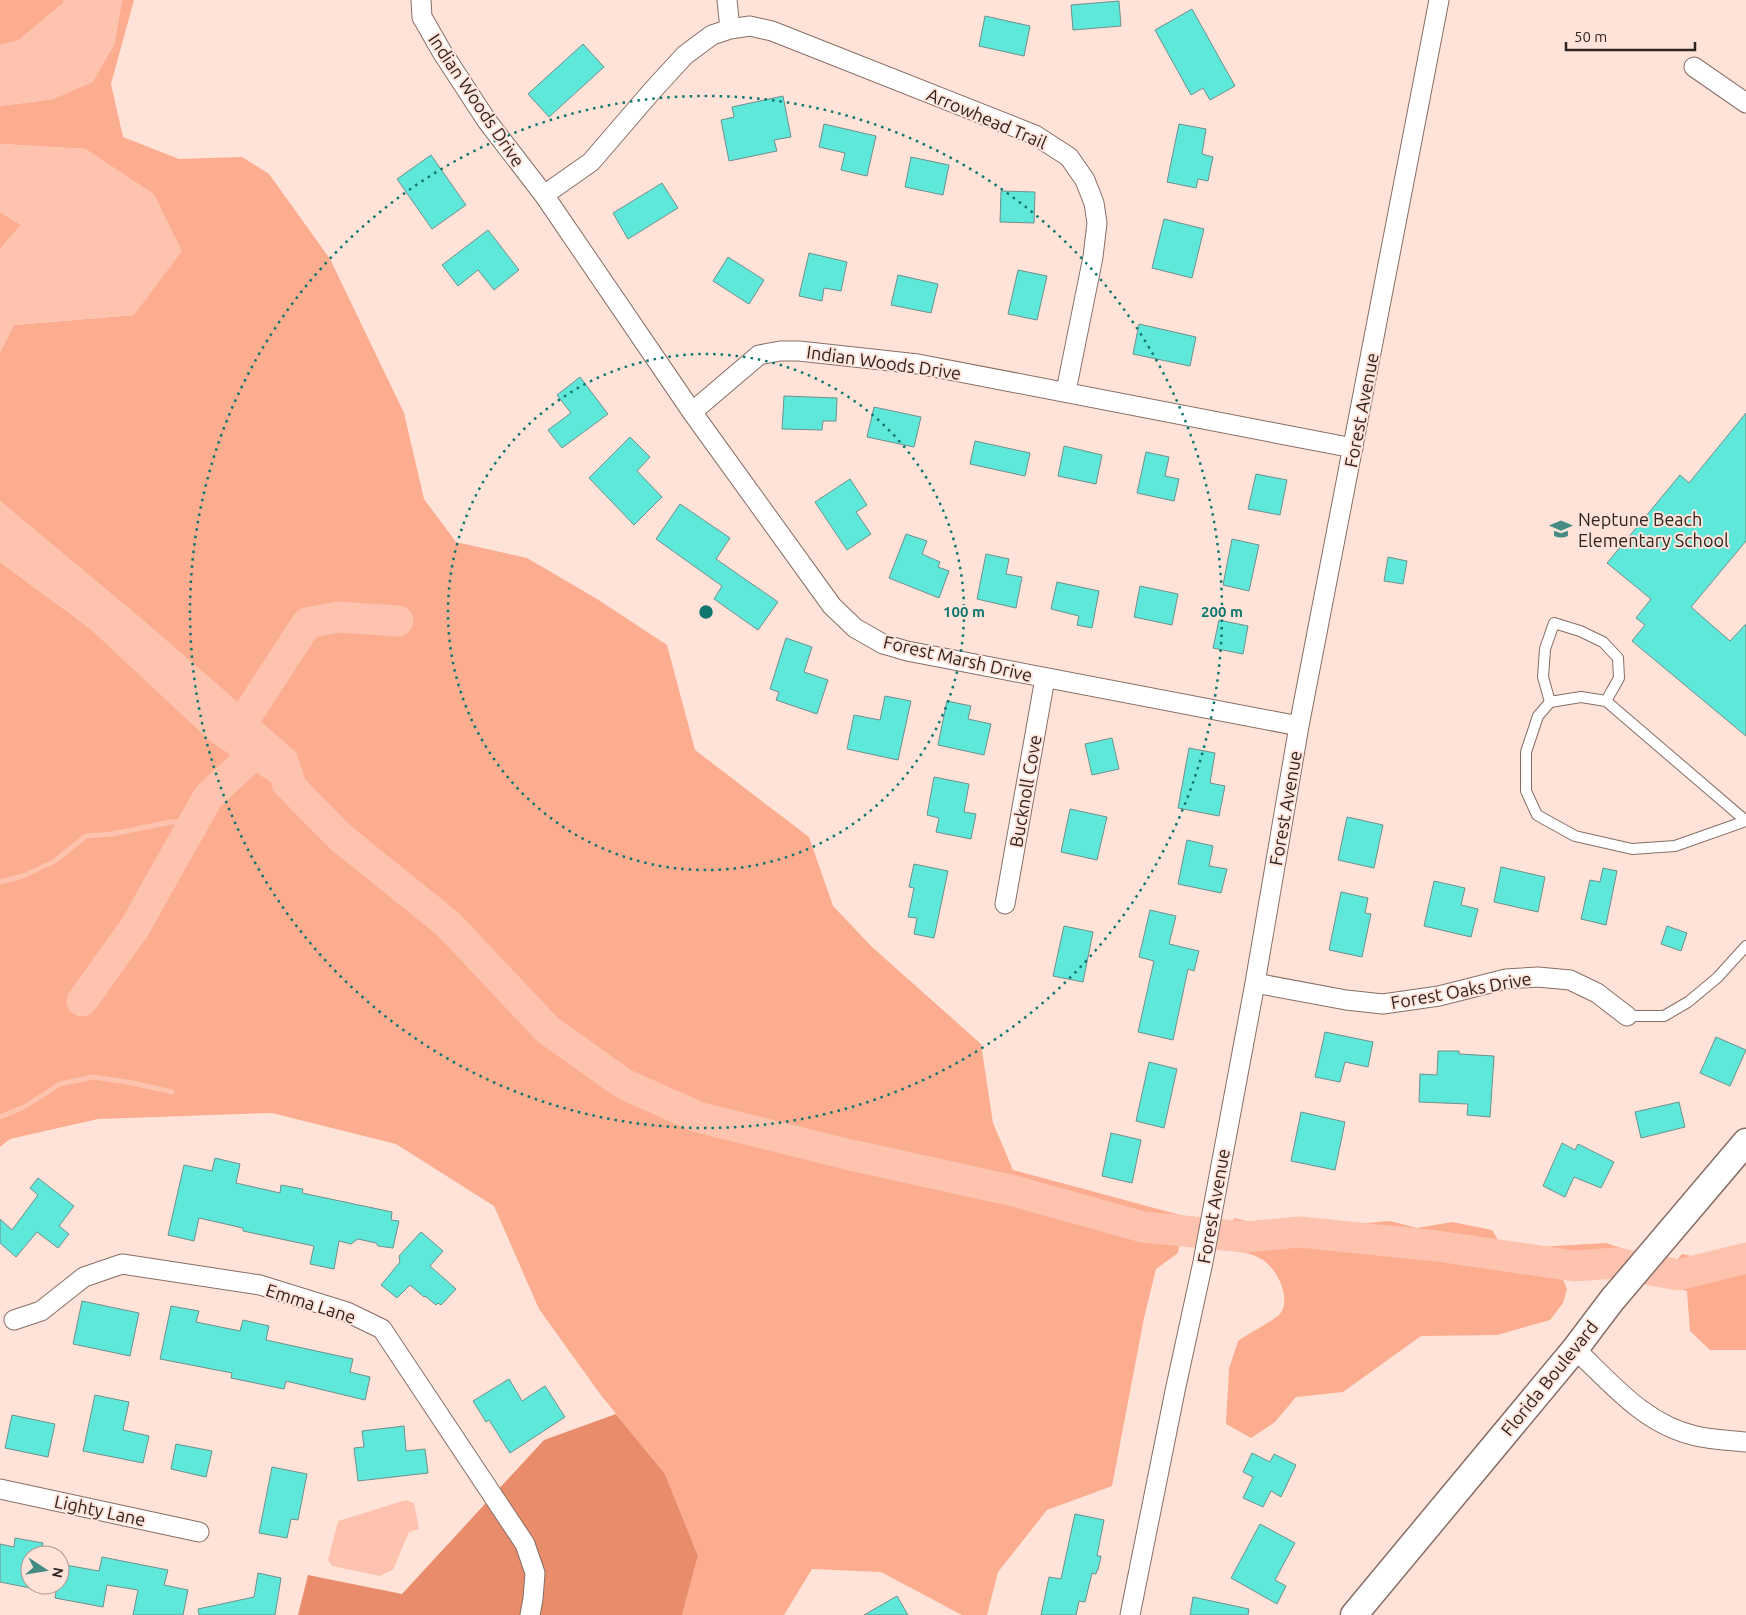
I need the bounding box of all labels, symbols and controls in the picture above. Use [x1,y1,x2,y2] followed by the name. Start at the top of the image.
[1566,20,1695,52] scale bar
[1574,28,1607,45] text: 50 m
[425,30,529,170] street label: Indian Woods Drive
[924,84,1050,152] street label: Arrowhead Trail
[805,341,963,383] street label: Indian Woods Drive
[1340,351,1382,469] street label: Forest Avenue
[1578,509,1729,550] place label: Neptune Beach Elementary School
[1548,516,1574,542] school or university icon: Neptune Beach Elementary School
[697,603,715,621] centre of rings
[943,603,985,620] text: 100 m
[1201,603,1243,620] text: 200 m
[882,631,1034,685] street label: Forest Marsh Drive
[1005,733,1045,849] street label: Bucknoll Cove
[1265,749,1305,867] street label: Forest Avenue
[1389,968,1533,1012] street label: Forest Oaks Drive
[1193,1147,1233,1265] street label: Forest Avenue
[264,1279,358,1327] street label: Emma Lane
[1497,1317,1601,1439] street label: Florida Boulevard
[53,1491,147,1529] street label: Lighty Lane
[20,1545,70,1595] north arrow
[49,1566,67,1579] text: N

